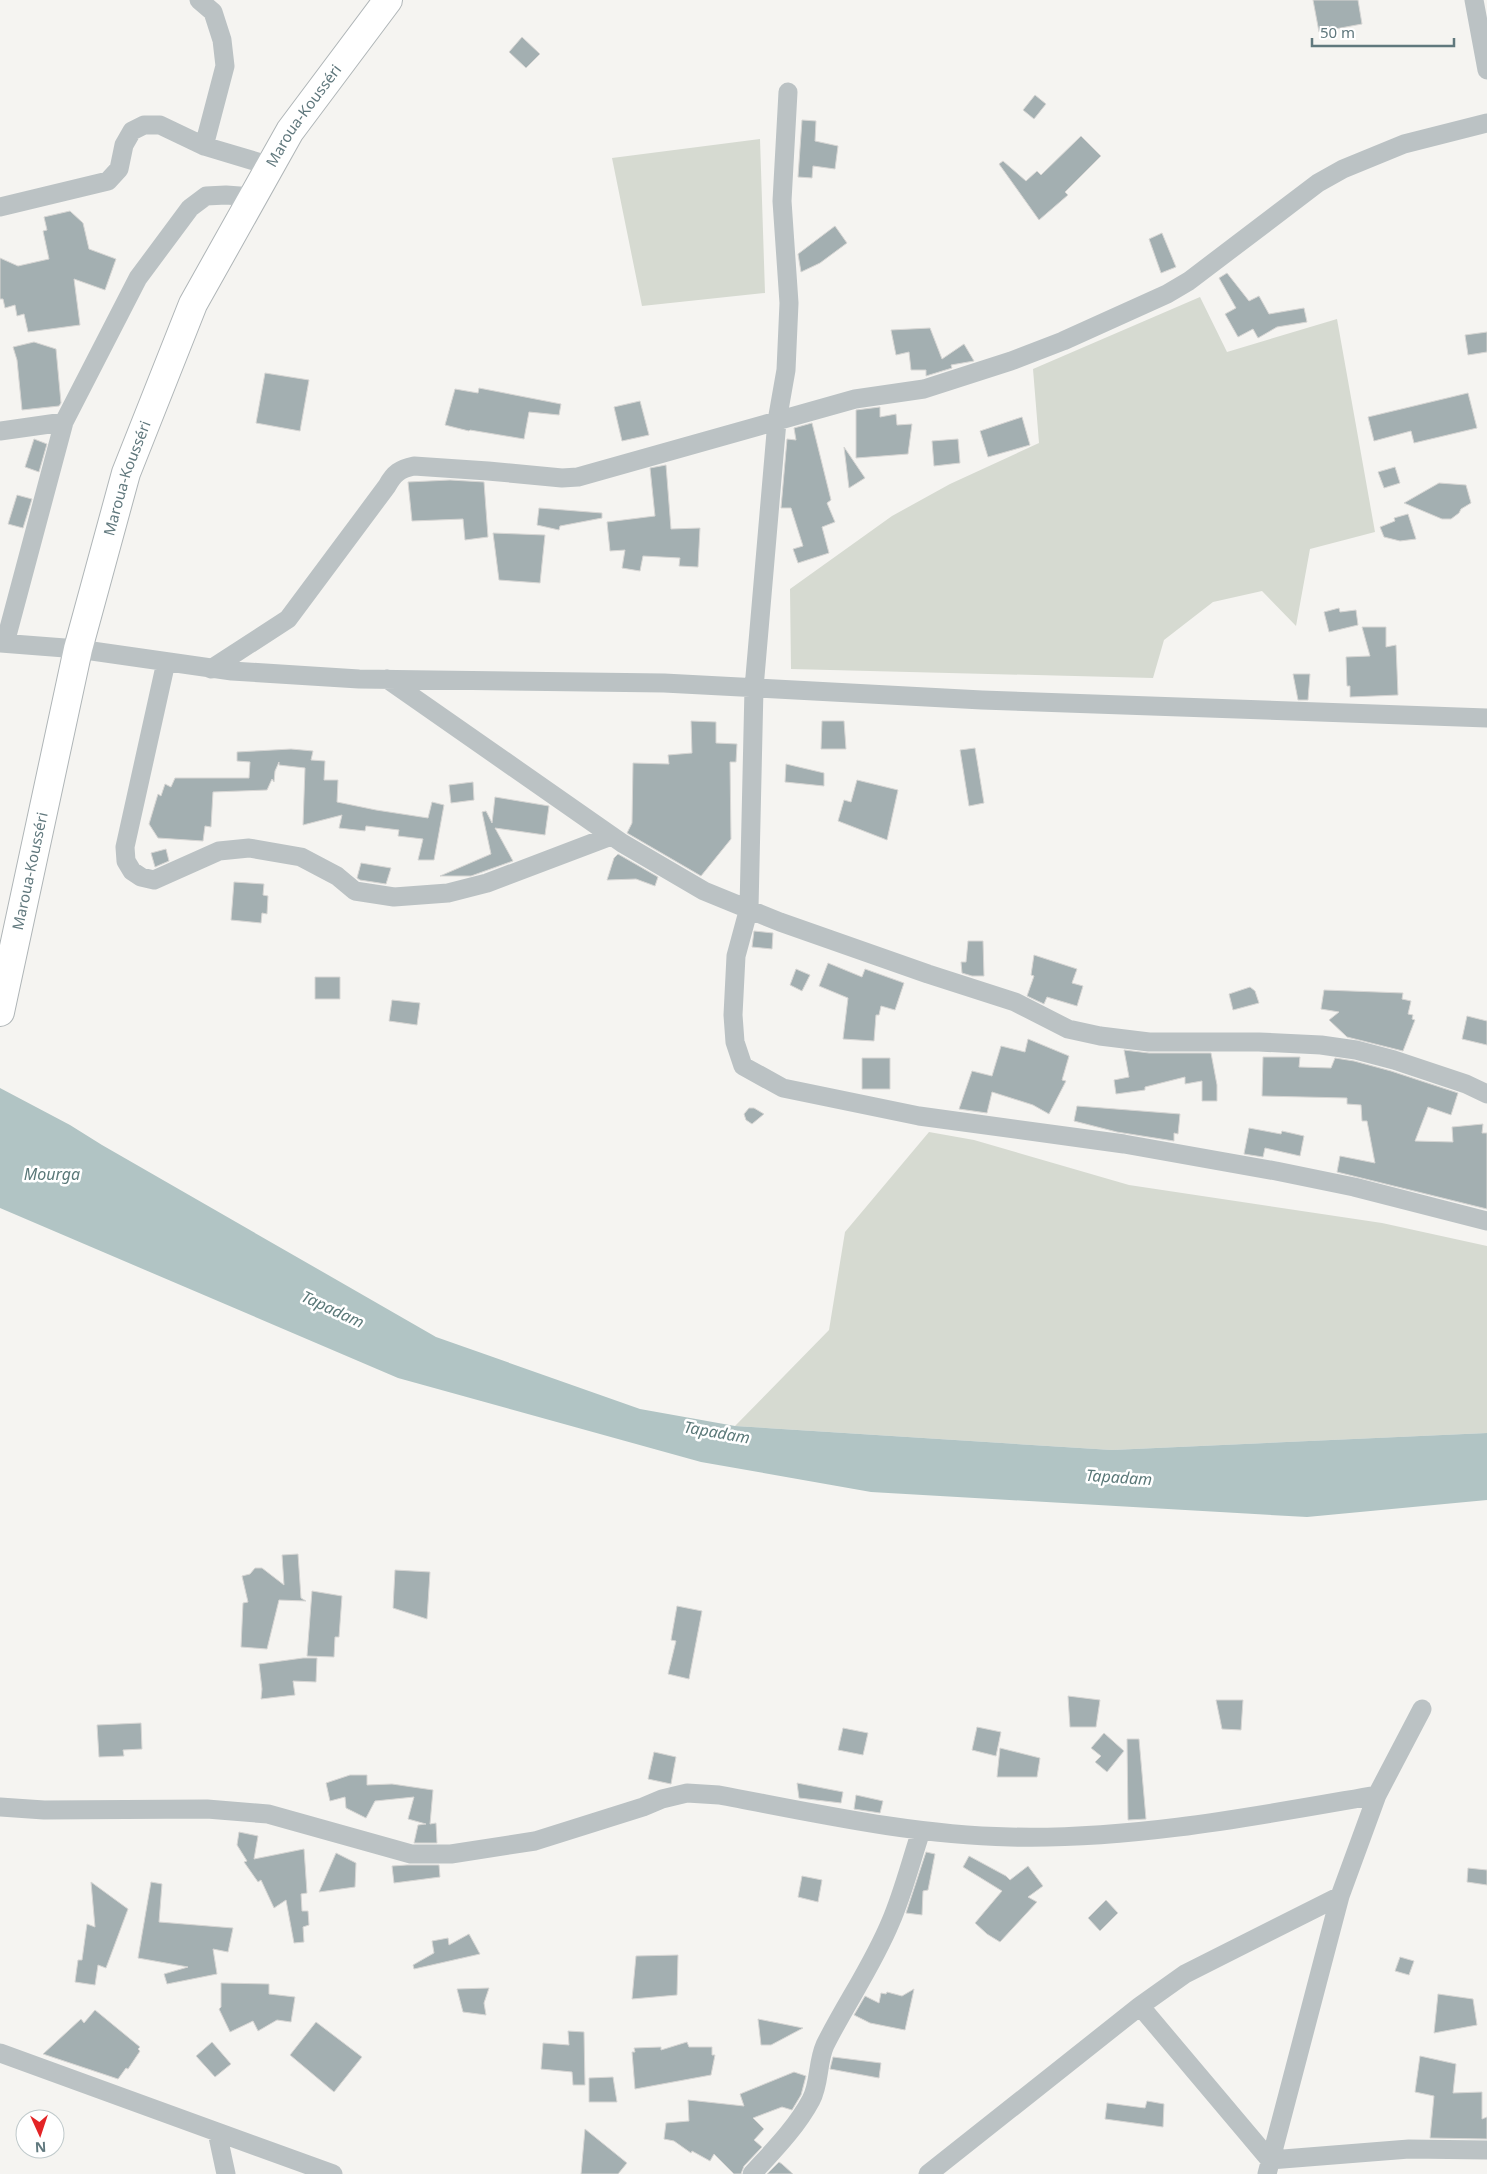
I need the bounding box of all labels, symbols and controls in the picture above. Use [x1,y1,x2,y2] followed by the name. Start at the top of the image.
[1312,15,1454,47] scale bar
[1320,22,1355,42] text: 50 m
[261,60,345,170] street label: Maroua-Kousséri
[98,417,155,538] street label: Maroua-Kousséri
[7,810,52,932] street label: Maroua-Kousséri
[24,1163,80,1185] water label: Mourga
[298,1285,368,1333] water label: Tapadam
[682,1415,752,1449] water label: Tapadam
[1085,1464,1153,1490] water label: Tapadam
[15,2109,65,2159] north arrow
[35,2138,47,2157] text: N

